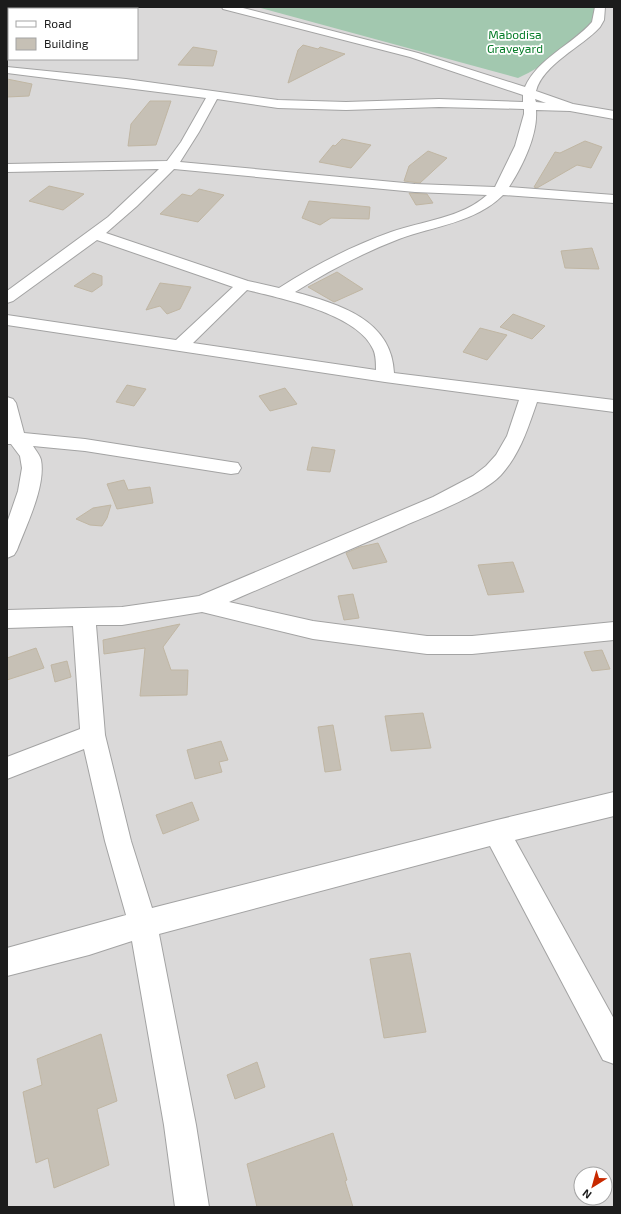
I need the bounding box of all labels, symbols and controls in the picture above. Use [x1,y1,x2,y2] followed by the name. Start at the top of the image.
[8,8,138,60] legend
[44,16,72,30] text: Road
[487,27,543,55] park label: Mabodisa Graveyard
[44,36,89,50] text: Building
[573,1166,613,1206] north arrow
[580,1187,594,1202] text: N

